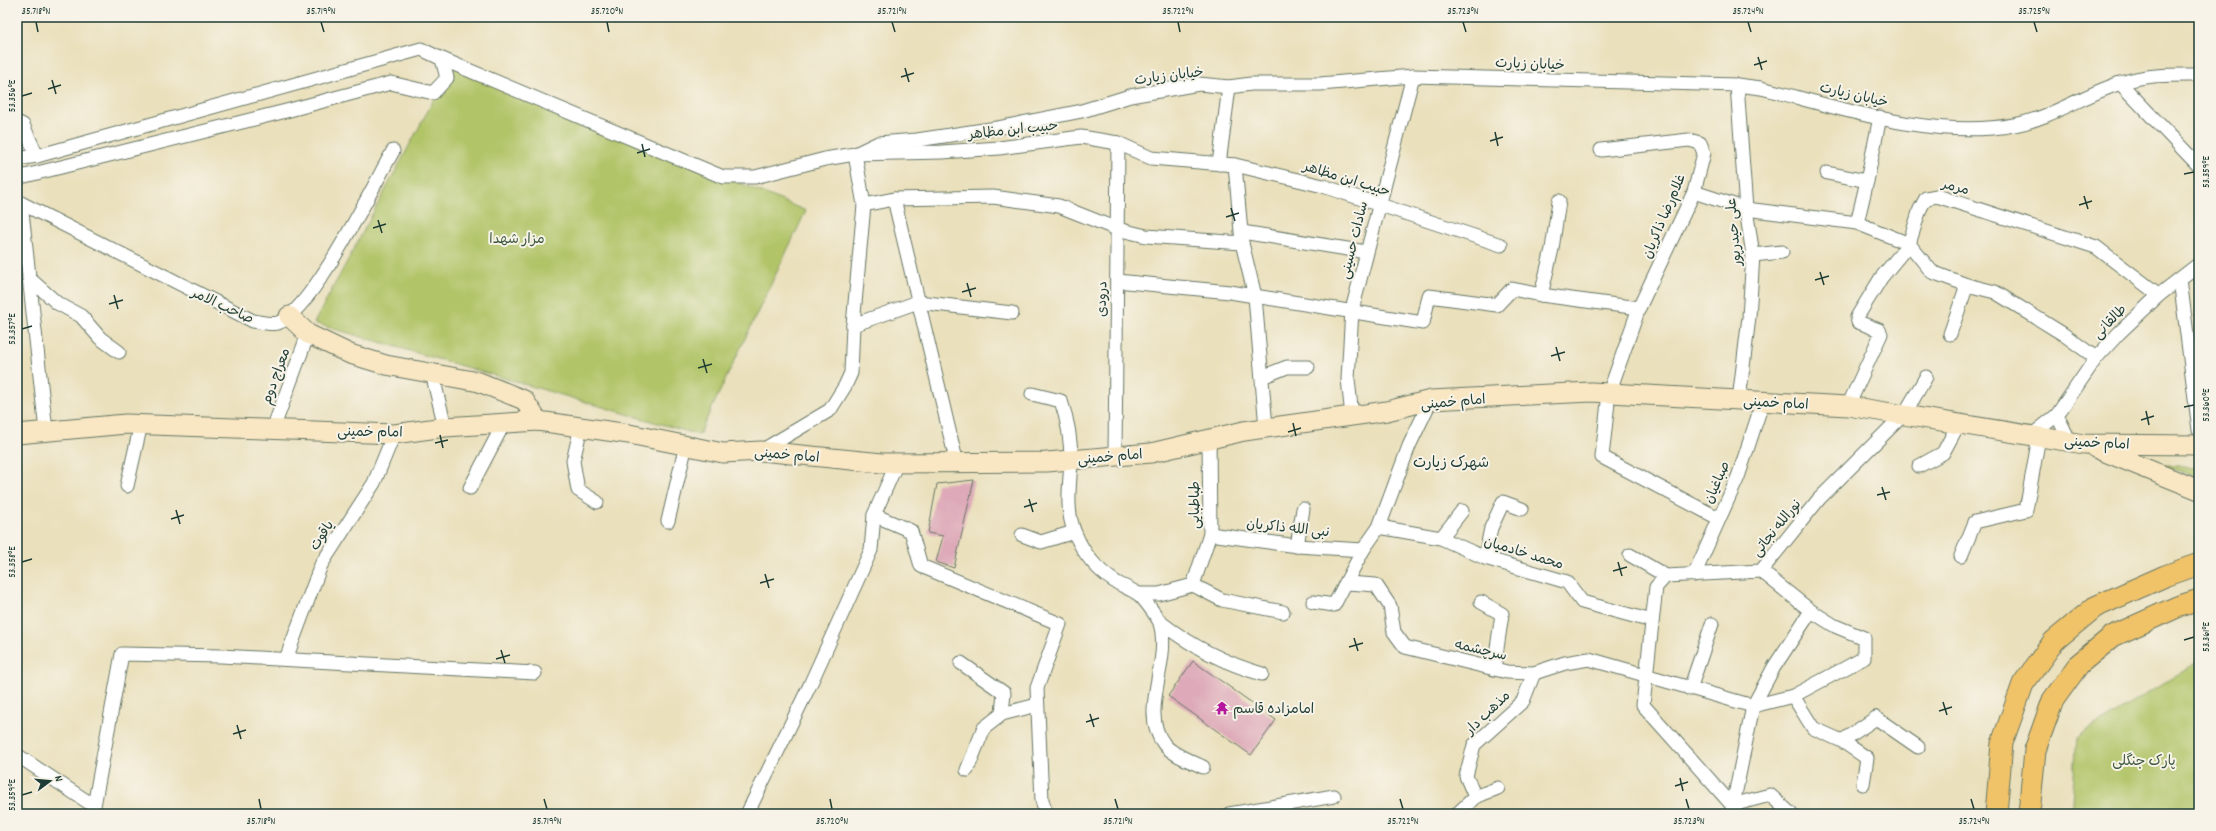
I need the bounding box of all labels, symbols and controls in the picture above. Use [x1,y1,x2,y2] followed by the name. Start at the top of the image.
[22,5,51,19] text: 35.718°N
[306,5,336,19] text: 35.719°N
[591,5,623,19] text: 35.720°N
[877,5,907,19] text: 35.721°N
[1162,5,1194,19] text: 35.722°N
[1447,5,1479,19] text: 35.723°N
[1732,5,1764,19] text: 35.724°N
[2018,5,2050,19] text: 35.725°N
[1495,54,1565,76] street label: خیابان زیارت
[1133,63,1205,91] street label: خیابان زیارت
[1817,78,1890,114] street label: خیابان زیارت
[6,79,20,112] text: 53.356°E
[966,116,1059,146] street label: حبیب ابن مظاهر
[2200,155,2214,188] text: 53.359°E
[1299,157,1393,203] street label: حبیب ابن مظاهر
[1638,171,1692,262] street label: غلام‌رضا ذاکریان
[1939,174,1971,201] street label: مرمر
[1722,197,1748,268] street label: علی حیدرپور
[1336,199,1374,282] street label: سادات حسینی
[489,230,545,250] park label: مزار شهدا
[1093,281,1113,317] street label: درودی
[187,283,257,330] street label: صاحب الامر
[2089,300,2132,344] street label: طالقانی
[6,313,20,345] text: 53.357°E
[257,346,296,408] street label: معراج دوم
[2200,388,2214,422] text: 53.360°E
[1420,390,1487,416] street label: امام خمینی
[1743,392,1809,416] street label: امام خمینی
[337,422,403,444] street label: امام خمینی
[2064,432,2130,456] street label: امام خمینی
[753,443,820,469] street label: امام خمینی
[1077,445,1144,471] street label: امام خمینی
[1413,453,1489,475] district label: شهرک زیارت
[1700,458,1736,507] street label: صباغیان
[1186,481,1206,529] street label: طباطبایی
[1748,495,1807,562] street label: نورالله نجاتی
[1245,515,1330,543] street label: نبی الله ذاکریان
[305,517,340,555] street label: یاقوت
[1481,532,1566,576] street label: محمد خادمیان
[6,546,20,578] text: 53.358°E
[2200,622,2214,652] text: 53.361°E
[1452,635,1509,667] street label: سرچشمه
[1460,687,1516,741] street label: مذهب دار
[1214,700,1230,716] temple icon: امامزاده قاسم
[1233,700,1314,720] place label: امامزاده قاسم
[2112,752,2176,772] park label: پارک جنگلی
[30,761,70,801] north arrow
[49,774,66,784] text: N
[6,778,20,811] text: 53.359°E
[247,815,276,829] text: 35.718°N
[532,815,562,829] text: 35.719°N
[816,815,848,829] text: 35.720°N
[1103,815,1133,829] text: 35.721°N
[1387,815,1419,829] text: 35.722°N
[1673,815,1705,829] text: 35.723°N
[1958,815,1990,829] text: 35.724°N

